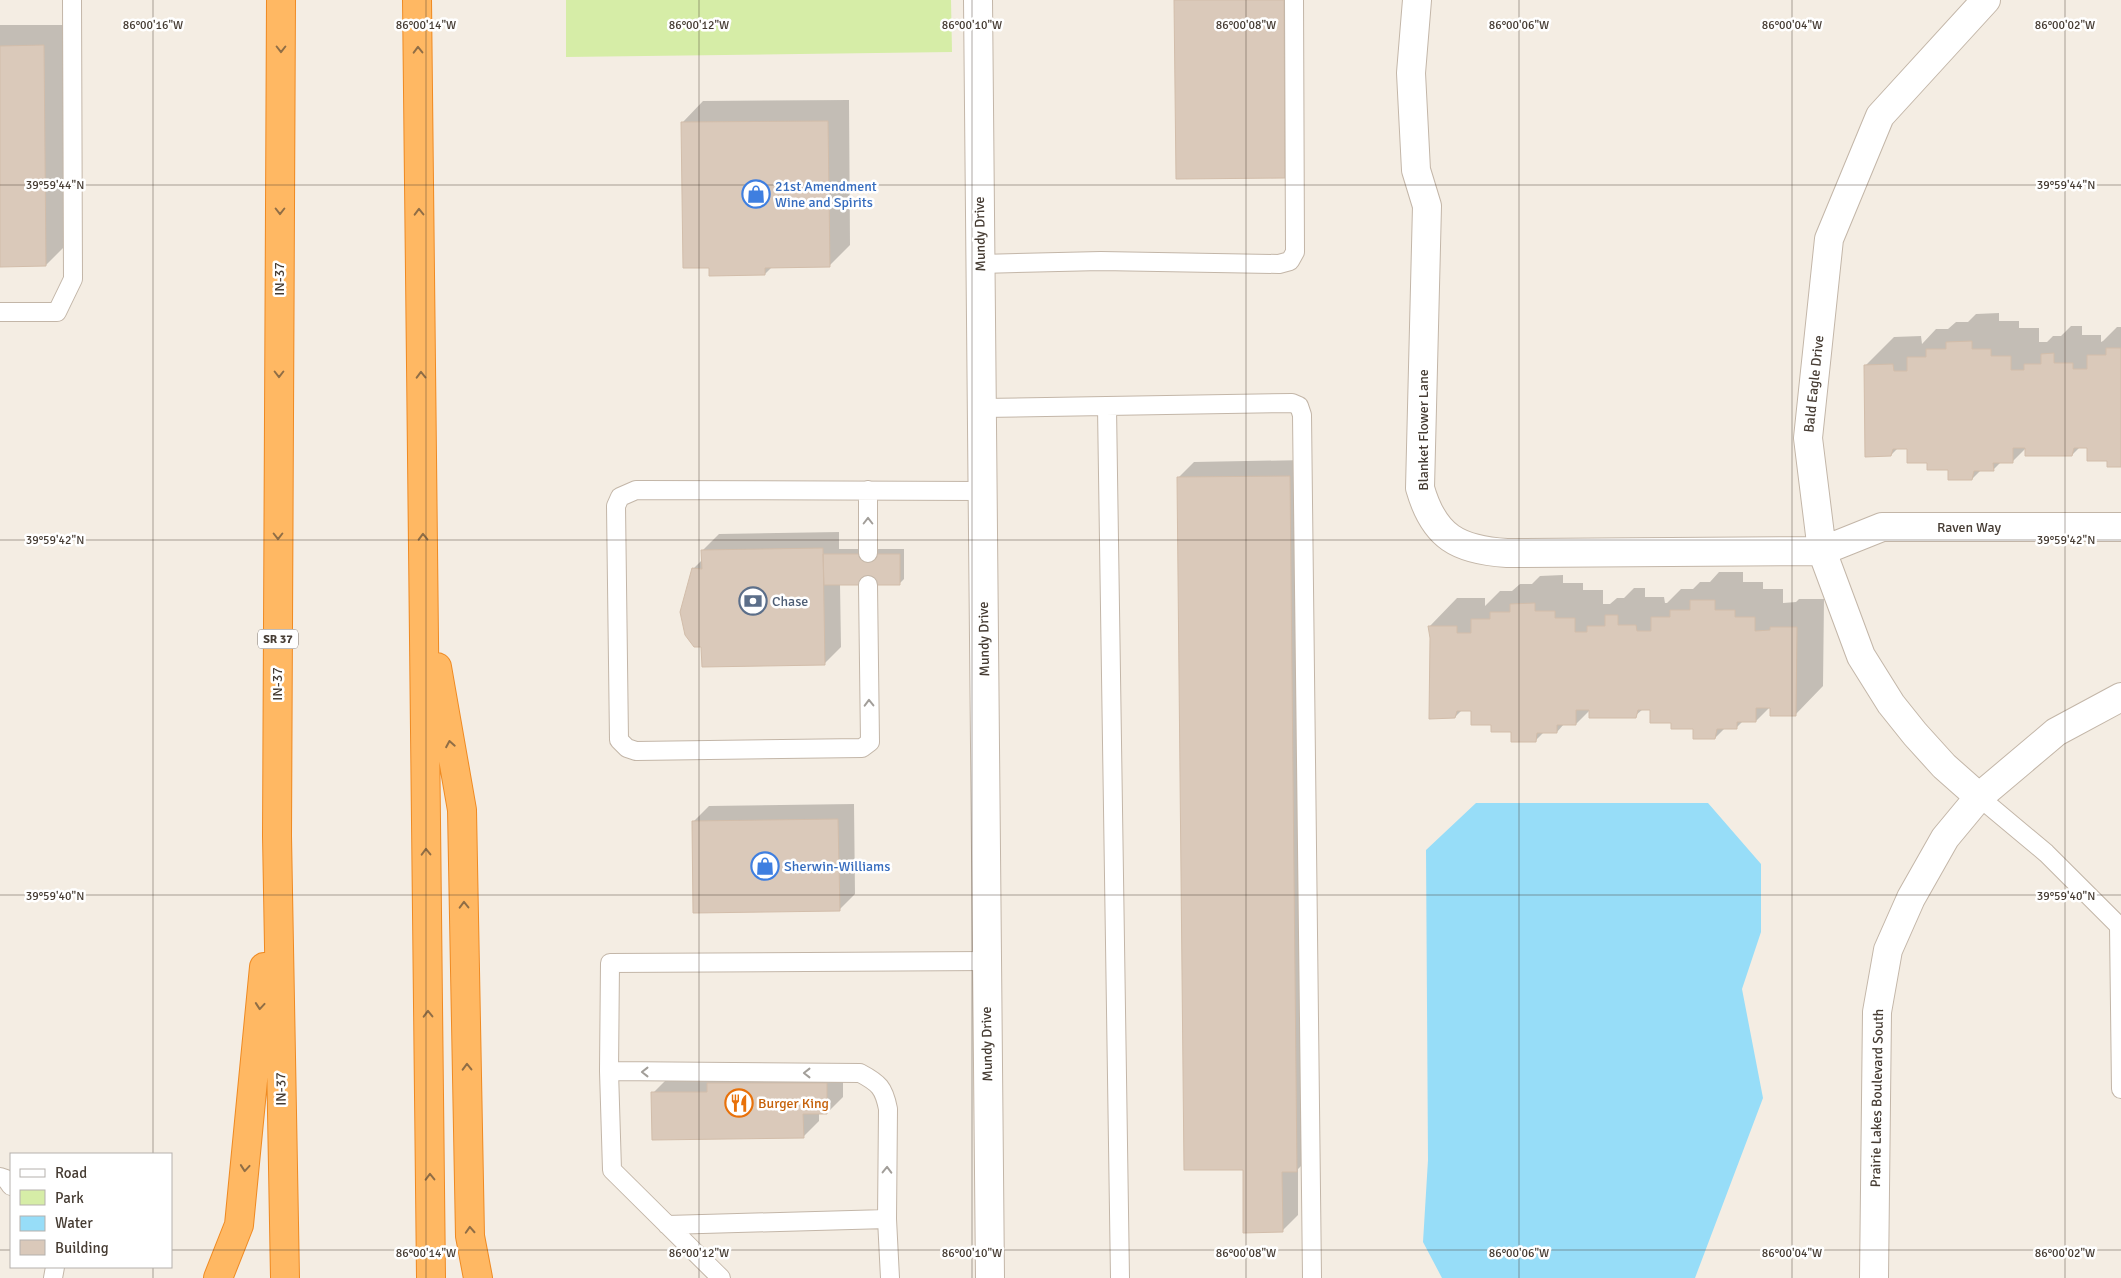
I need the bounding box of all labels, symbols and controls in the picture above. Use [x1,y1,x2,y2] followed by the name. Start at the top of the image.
[123,18,183,33] text: 86°00'16"W
[396,18,456,33] text: 86°00'14"W
[669,18,729,33] text: 86°00'12"W
[942,18,1002,33] text: 86°00'10"W
[1216,18,1276,33] text: 86°00'08"W
[1489,18,1549,33] text: 86°00'06"W
[1762,18,1822,33] text: 86°00'04"W
[2035,18,2095,33] text: 86°00'02"W
[276,45,286,53] one-way arrow
[413,46,423,54] one-way arrow
[26,178,84,193] text: 39°59'44"N
[775,178,877,211] place label: 21st Amendment Wine and Spirits
[2037,178,2095,193] text: 39°59'44"N
[741,179,771,209] shop icon: 21st Amendment Wine and Spirits
[971,196,989,272] street label: Mundy Drive
[275,208,285,215] one-way arrow
[414,208,424,216] one-way arrow
[271,262,288,296] street label: IN-37
[1800,335,1828,433] street label: Bald Eagle Drive
[1415,369,1432,491] street label: Blanket Flower Lane
[274,370,284,378] one-way arrow
[416,371,426,378] one-way arrow
[863,517,873,525] one-way arrow
[1937,519,2001,536] street label: Raven Way
[273,532,283,540] one-way arrow
[26,533,84,548] text: 39°59'42"N
[418,533,428,541] one-way arrow
[2037,533,2095,548] text: 39°59'42"N
[738,586,768,616] bank icon: Chase
[772,593,808,610] place label: Chase
[975,601,993,677] street label: Mundy Drive
[258,630,298,648] road number: SR 37
[269,667,286,701] street label: IN-37
[864,699,874,706] one-way arrow
[446,739,456,748] one-way arrow
[421,848,431,856] one-way arrow
[750,851,780,881] shop icon: Sherwin-Williams
[784,858,890,875] place label: Sherwin-Williams
[26,889,84,904] text: 39°59'40"N
[2037,889,2095,904] text: 39°59'40"N
[459,901,469,908] one-way arrow
[255,1003,266,1011] one-way arrow
[978,1006,996,1082] street label: Mundy Drive
[1867,1009,1887,1187] street label: Prairie Lakes Boulevard South
[423,1010,433,1018] one-way arrow
[462,1063,472,1071] one-way arrow
[641,1066,649,1077] one-way arrow
[803,1068,811,1078] one-way arrow
[272,1072,290,1106] street label: IN-37
[724,1088,754,1118] restaurant icon: Burger King
[758,1095,829,1112] place label: Burger King
[10,1153,172,1268] legend
[55,1164,87,1182] text: Road
[239,1165,250,1173] one-way arrow
[882,1166,892,1174] one-way arrow
[425,1173,435,1180] one-way arrow
[55,1189,84,1207] text: Park
[55,1214,93,1232] text: Water
[465,1226,475,1234] one-way arrow
[55,1239,109,1257] text: Building
[396,1246,456,1261] text: 86°00'14"W
[669,1246,729,1261] text: 86°00'12"W
[942,1246,1002,1261] text: 86°00'10"W
[1216,1246,1276,1261] text: 86°00'08"W
[1489,1246,1549,1261] text: 86°00'06"W
[1762,1246,1822,1261] text: 86°00'04"W
[2035,1246,2095,1261] text: 86°00'02"W

